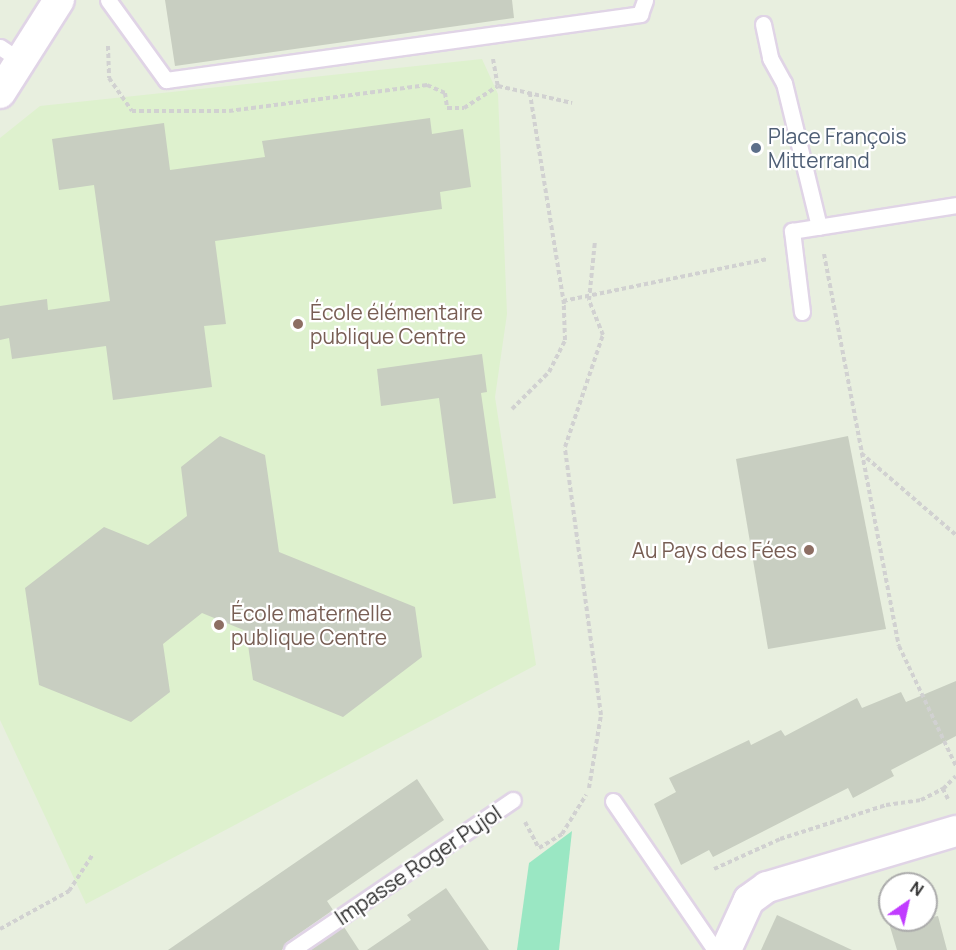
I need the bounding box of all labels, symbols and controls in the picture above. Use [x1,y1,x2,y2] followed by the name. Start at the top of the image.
[768,123,906,173] place label: Place François Mitterrand
[749,141,763,155] marker: Place François Mitterrand
[310,299,483,349] place label: École élémentaire publique Centre
[291,317,305,331] marker: École élémentaire publique Centre
[632,537,797,563] place label: Au Pays des Fées
[802,543,816,557] marker: Au Pays des Fées
[231,600,392,650] place label: École maternelle publique Centre
[212,618,226,632] marker: École maternelle publique Centre
[330,800,506,930] street label: Impasse Roger Pujol
[878,872,938,932] north arrow
[906,876,928,901] text: N

